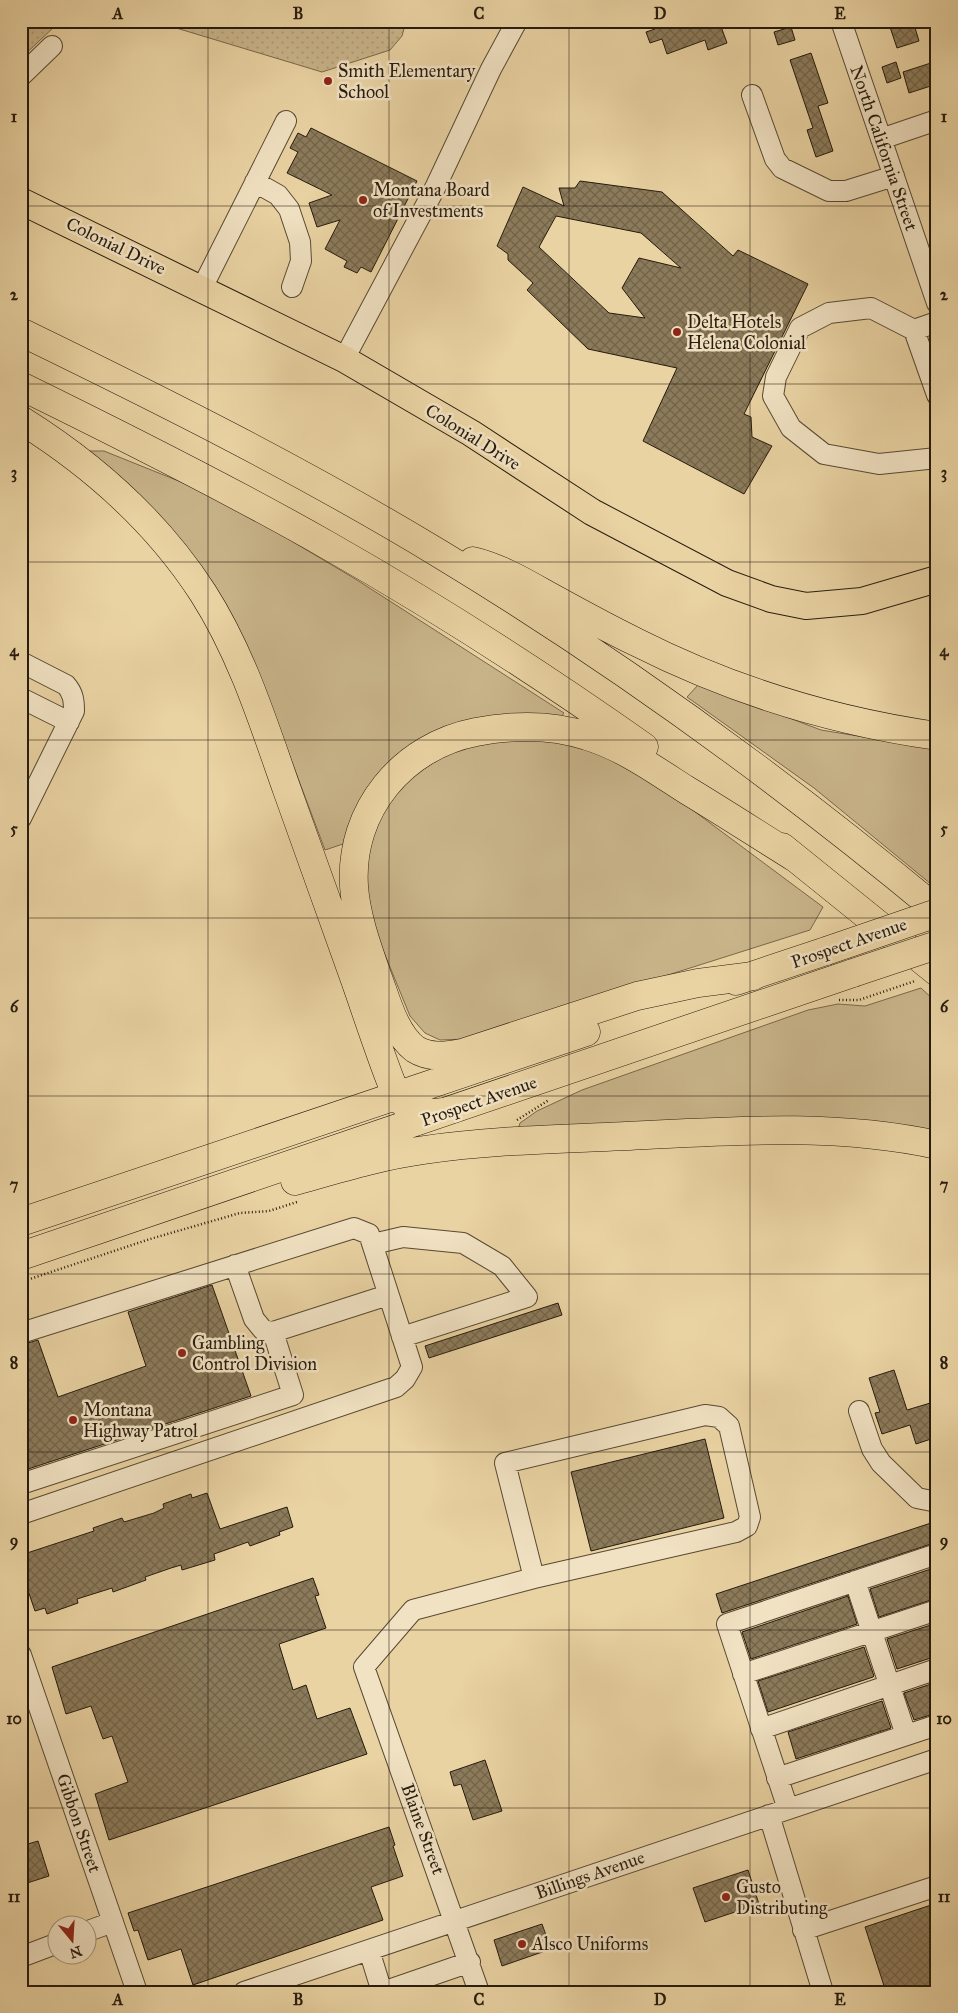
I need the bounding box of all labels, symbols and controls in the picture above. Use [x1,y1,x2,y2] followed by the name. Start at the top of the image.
[112,4,124,23] text: A
[293,4,303,23] text: B
[474,4,485,23] text: C
[654,4,667,23] text: D
[834,4,846,23] text: E
[338,60,476,103] place label: Smith Elementary School
[845,62,923,234] street label: North California Street
[322,75,334,87] marker: Smith Elementary School
[11,107,18,126] text: 1
[941,107,948,126] text: 1
[373,179,490,222] place label: Montana Board of Investments
[357,194,369,206] marker: Montana Board of Investments
[63,212,169,280] street label: Colonial Drive
[10,285,19,304] text: 2
[940,285,949,304] text: 2
[687,311,806,354] place label: Delta Hotels Helena Colonial
[671,326,683,338] marker: Delta Hotels Helena Colonial
[421,399,525,475] street label: Colonial Drive
[11,463,17,483] text: 3
[941,463,947,483] text: 3
[10,641,20,661] text: 4
[940,641,950,661] text: 4
[10,819,18,838] text: 5
[940,819,948,838] text: 5
[788,913,910,973] street label: Prospect Avenue
[10,997,19,1016] text: 6
[940,997,949,1016] text: 6
[418,1071,540,1131] street label: Prospect Avenue
[10,1175,19,1194] text: 7
[940,1175,949,1194] text: 7
[192,1332,317,1375] place label: Gambling Control Division
[176,1347,188,1359] marker: Gambling Control Division
[10,1353,18,1372] text: 8
[940,1353,948,1372] text: 8
[83,1399,198,1443] place label: Montana Highway Patrol
[67,1414,79,1426] marker: Montana Highway Patrol
[10,1531,18,1551] text: 9
[940,1531,948,1551] text: 9
[6,1709,22,1728] text: 10
[936,1709,952,1728] text: 10
[52,1771,106,1876] street label: Gibbon Street
[396,1781,450,1878] street label: Blaine Street
[532,1846,648,1905] street label: Billings Avenue
[736,1876,828,1920] place label: Gusto Distributing
[8,1887,21,1906] text: 11
[938,1887,951,1906] text: 11
[720,1891,732,1903] marker: Gusto Distributing
[48,1916,98,1966] north arrow
[531,1933,648,1955] place label: Alsco Uniforms
[516,1938,528,1950] marker: Alsco Uniforms
[67,1942,84,1962] text: N
[112,1990,124,2009] text: A
[293,1990,303,2009] text: B
[474,1990,485,2009] text: C
[654,1990,667,2009] text: D
[834,1990,846,2009] text: E

